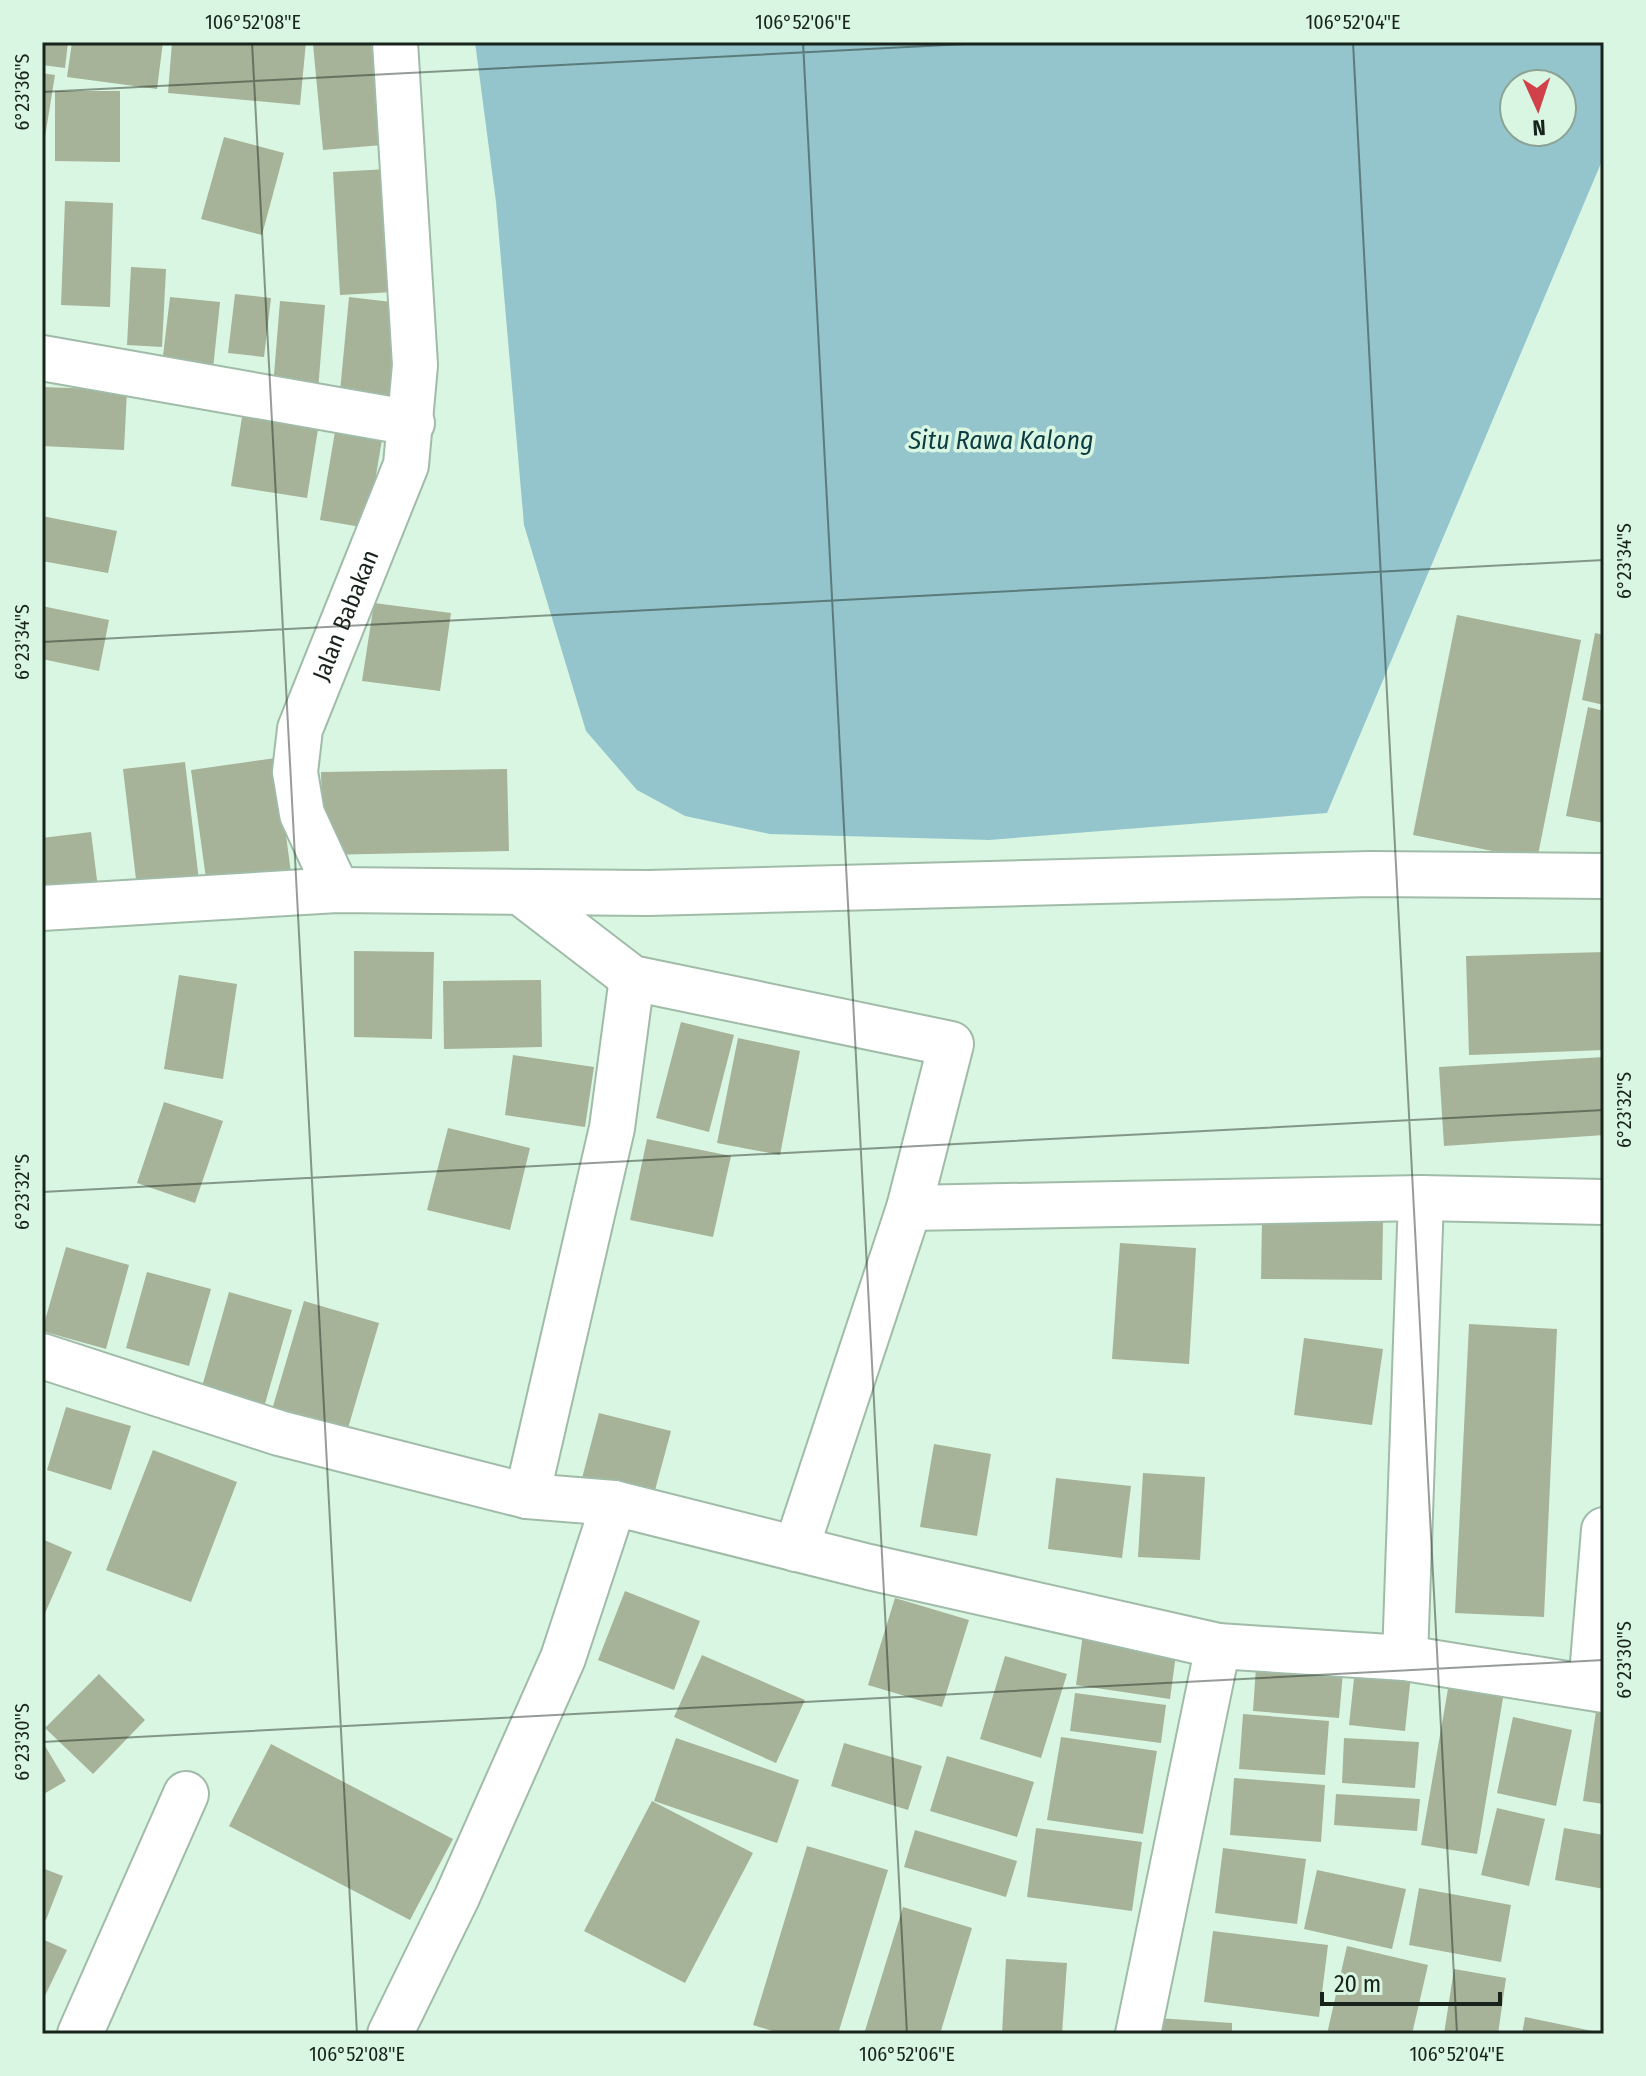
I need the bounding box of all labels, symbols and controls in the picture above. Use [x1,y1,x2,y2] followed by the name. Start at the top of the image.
[205,10,301,34] text: 106°52'08"E
[755,10,851,34] text: 106°52'06"E
[1306,10,1401,34] text: 106°52'04"E
[10,53,34,130] text: 6°23'36"S
[1498,68,1578,148] north arrow
[1532,114,1546,141] text: N
[907,425,1094,456] water label: Situ Rawa Kalong
[1612,523,1636,599] text: 6°23'34"S
[307,546,384,685] street label: Jalan Babakan
[10,604,34,680] text: 6°23'34"S
[1612,1072,1636,1148] text: 6°23'32"S
[10,1154,34,1230] text: 6°23'32"S
[1612,1621,1636,1699] text: 6°23'30"S
[10,1703,34,1781] text: 6°23'30"S
[1322,1956,1500,2006] scale bar
[1334,1970,1381,1998] text: 20 m
[309,2042,405,2066] text: 106°52'08"E
[859,2042,955,2066] text: 106°52'06"E
[1410,2042,1505,2066] text: 106°52'04"E

